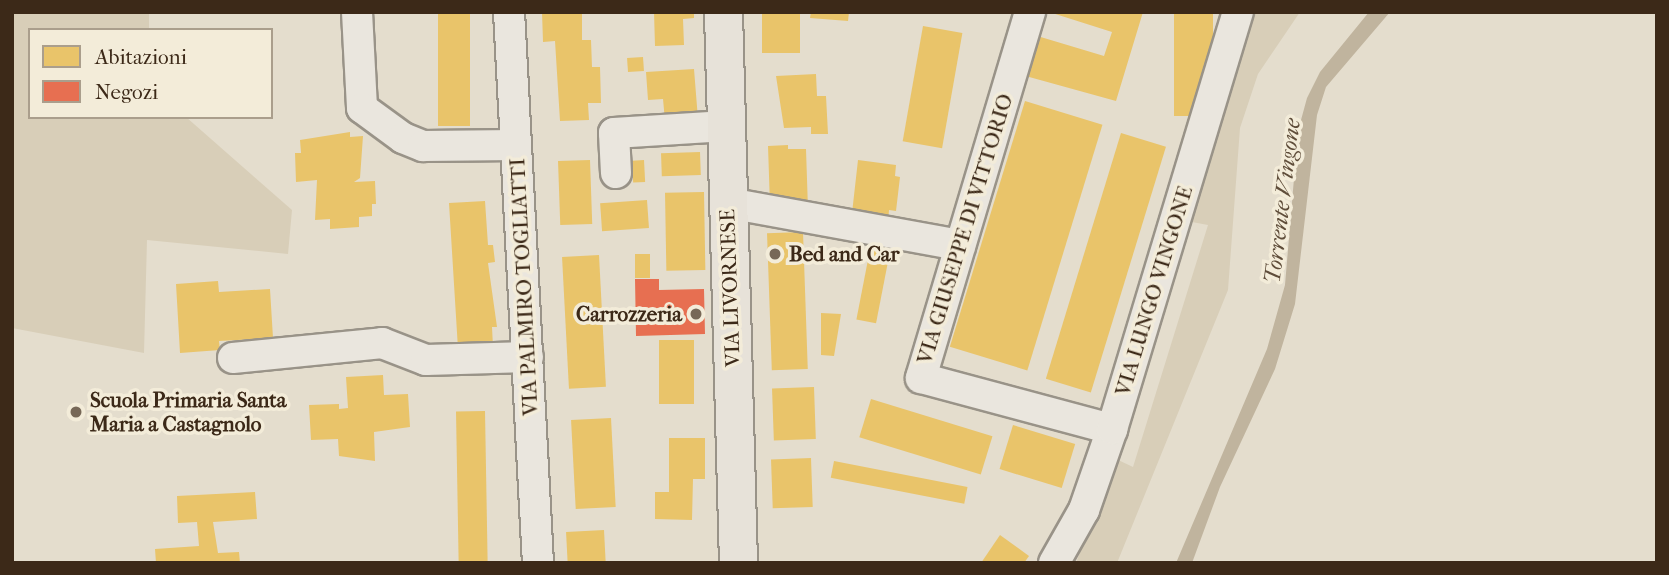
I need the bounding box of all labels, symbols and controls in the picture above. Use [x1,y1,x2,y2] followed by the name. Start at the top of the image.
[28,28,273,119] legend
[95,45,187,69] text: Abitazioni
[95,80,158,104] text: Negozi
[912,91,1018,367] street label: VIA GIUSEPPE DI VITTORIO
[1259,117,1307,285] water label: Torrente Vingone
[505,158,543,416] street label: VIA PALMIRO TOGLIATTI
[1110,183,1198,399] street label: VIA LUNGO VINGONE
[715,209,745,367] street label: VIA LIVORNESE
[789,241,900,267] place label: Bed and Car
[767,246,783,262] marker: Bed and Car
[576,301,682,327] place label: Carrozzeria
[688,306,704,322] marker: Carrozzeria
[90,387,287,437] place label: Scuola Primaria Santa Maria a Castagnolo
[68,404,84,420] marker: Scuola Primaria Santa Maria a Castagnolo

